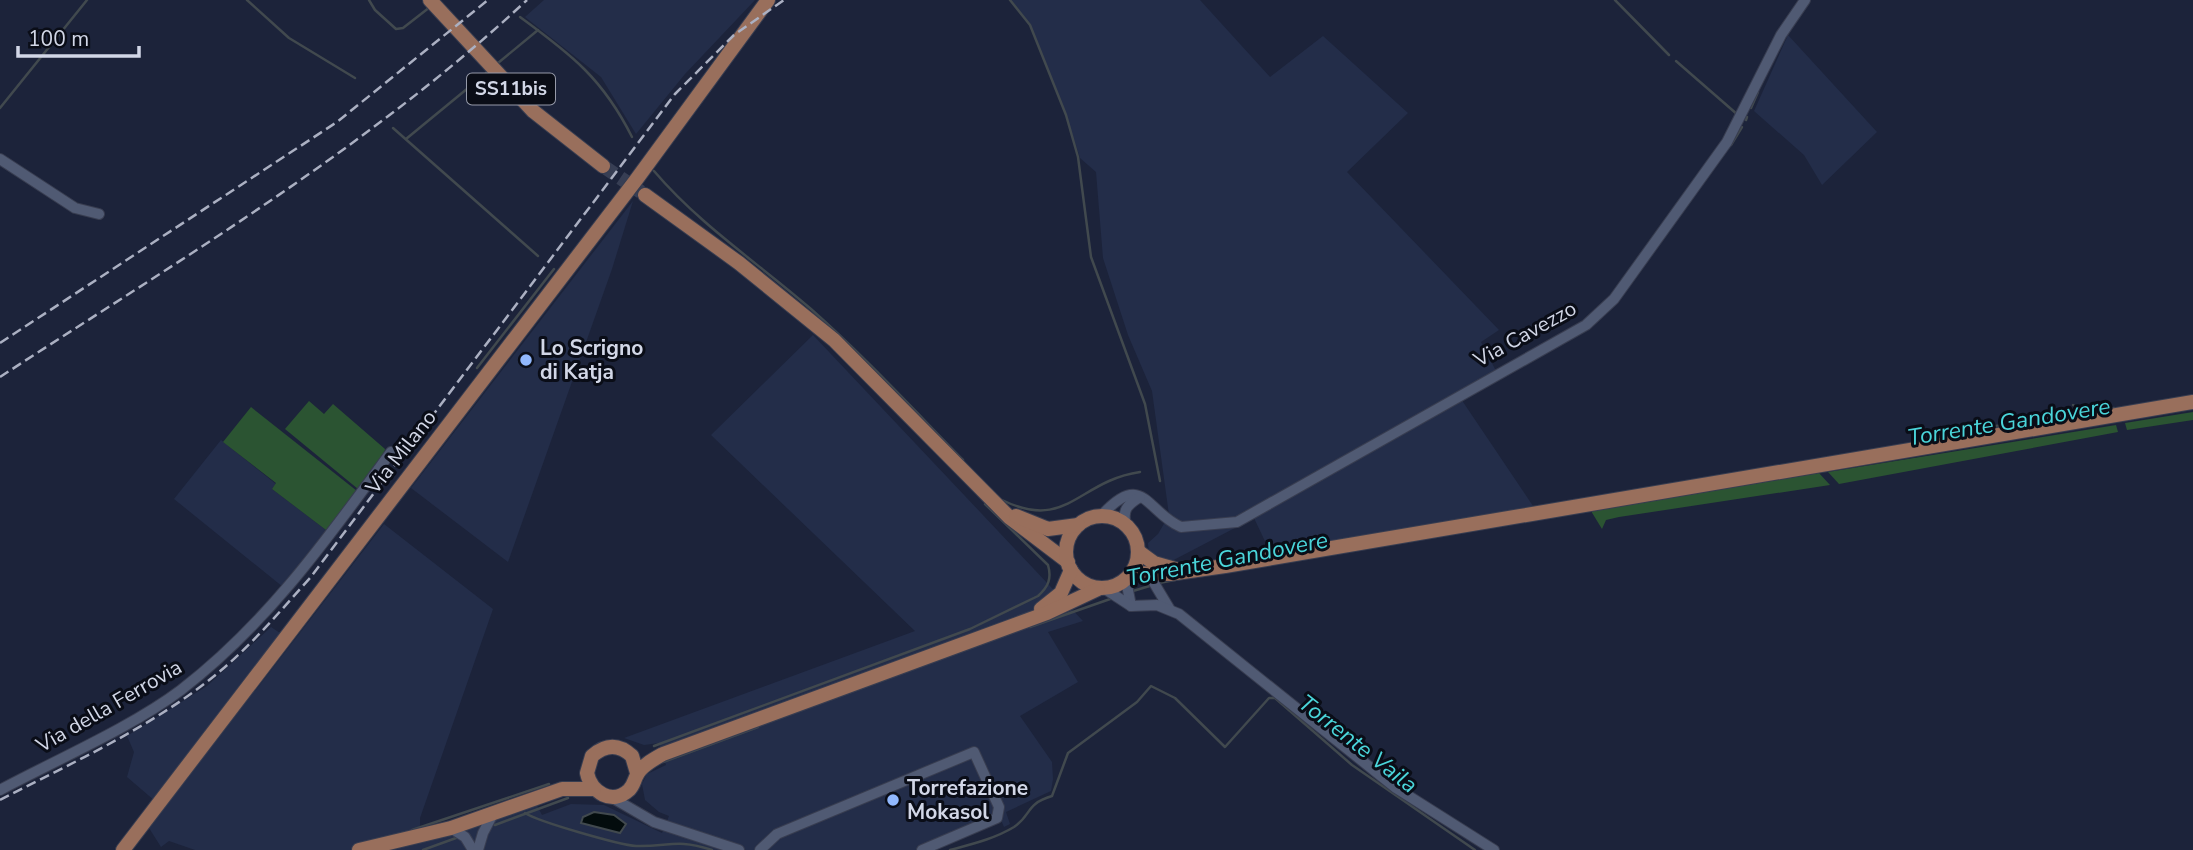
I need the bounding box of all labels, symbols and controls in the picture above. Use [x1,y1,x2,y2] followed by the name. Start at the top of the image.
[18,14,138,58] scale bar
[28,25,89,53] text: 100 m
[467,74,555,104] road number: SS11bis
[1468,294,1581,374] street label: Via Cavezzo
[540,334,643,386] place label: Lo Scrigno di Katja
[518,352,534,368] marker: Lo Scrigno di Katja
[1905,391,2113,453] water label: Torrente Gandovere
[359,404,443,501] street label: Via Milano
[1124,524,1330,594] water label: Torrente Gandovere
[30,653,187,760] street label: Via della Ferrovia
[1292,688,1424,800] water label: Torrente Vaila
[907,774,1028,826] place label: Torrefazione Mokasol
[885,792,901,808] marker: Torrefazione Mokasol

